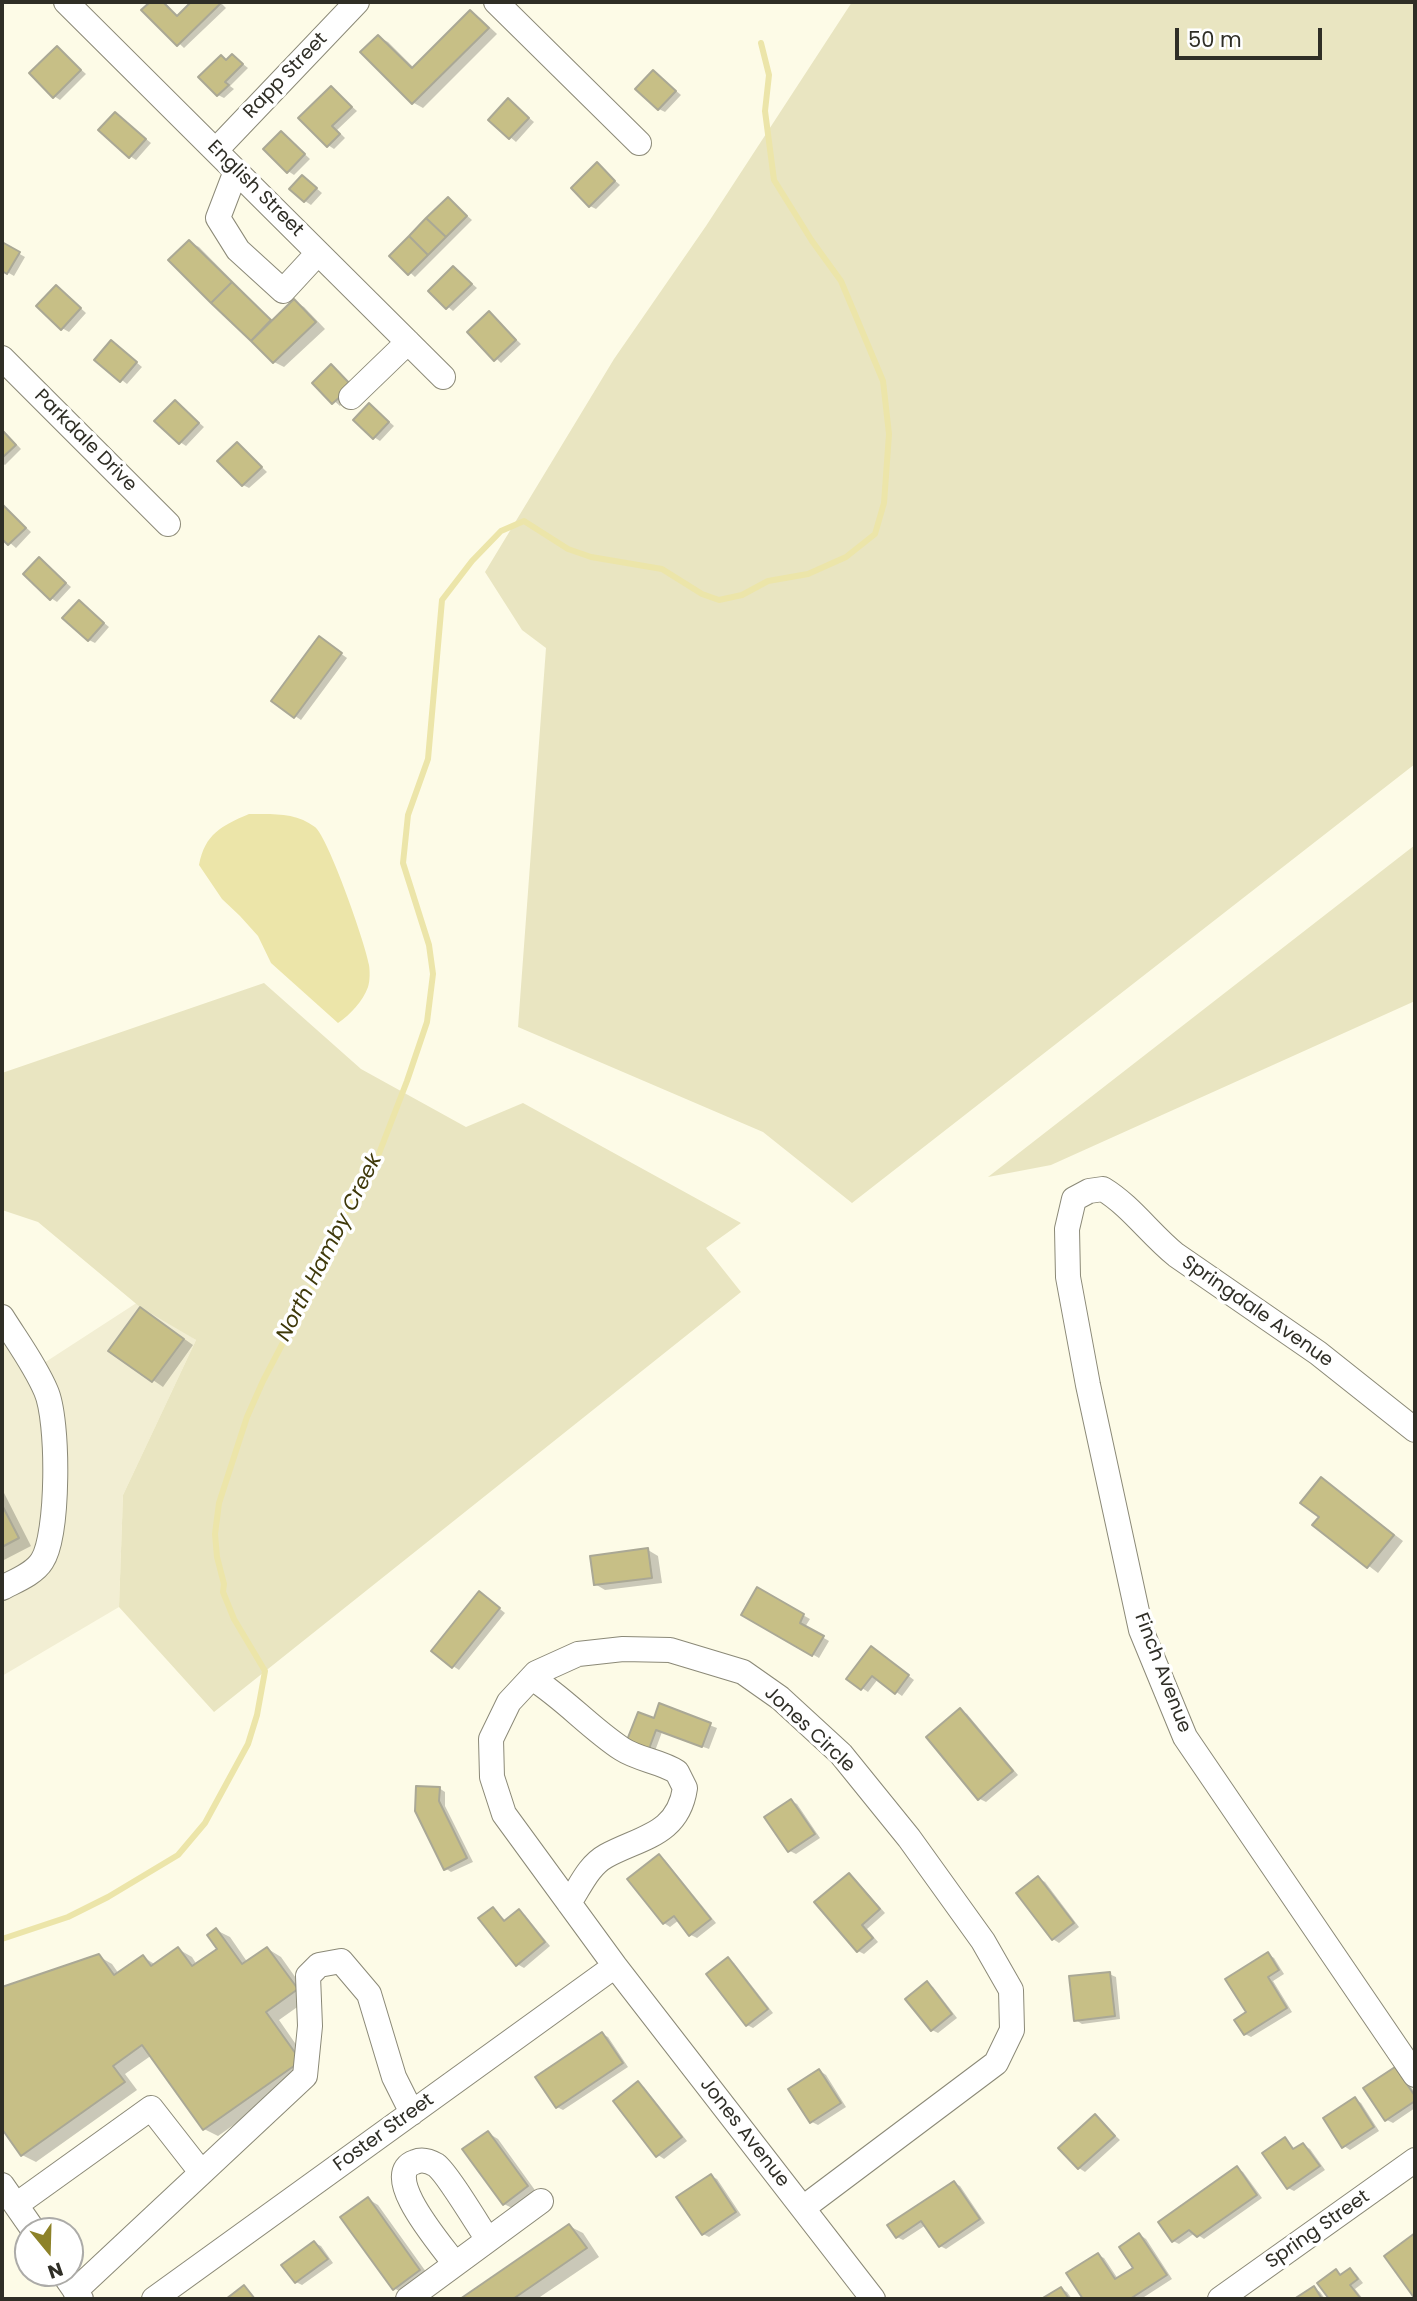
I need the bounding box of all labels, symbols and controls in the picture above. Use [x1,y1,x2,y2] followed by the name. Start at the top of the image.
[1179,14,1326,58] scale bar
[1188,25,1242,54] text: 50 m
[239,28,333,124] street label: Rapp Street
[202,136,308,242] street label: English Street
[29,385,141,497] street label: Parkdale Drive
[272,1150,388,1346] water label: North Hamby Creek
[1177,1251,1337,1373] street label: Springdale Avenue
[1129,1610,1195,1736] street label: Finch Avenue
[759,1682,859,1778] street label: Jones Circle
[694,2074,794,2192] street label: Jones Avenue
[330,2089,438,2177] street label: Foster Street
[1262,2186,1374,2274] street label: Spring Street
[14,2217,84,2287] north arrow
[44,2255,67,2286] text: N

